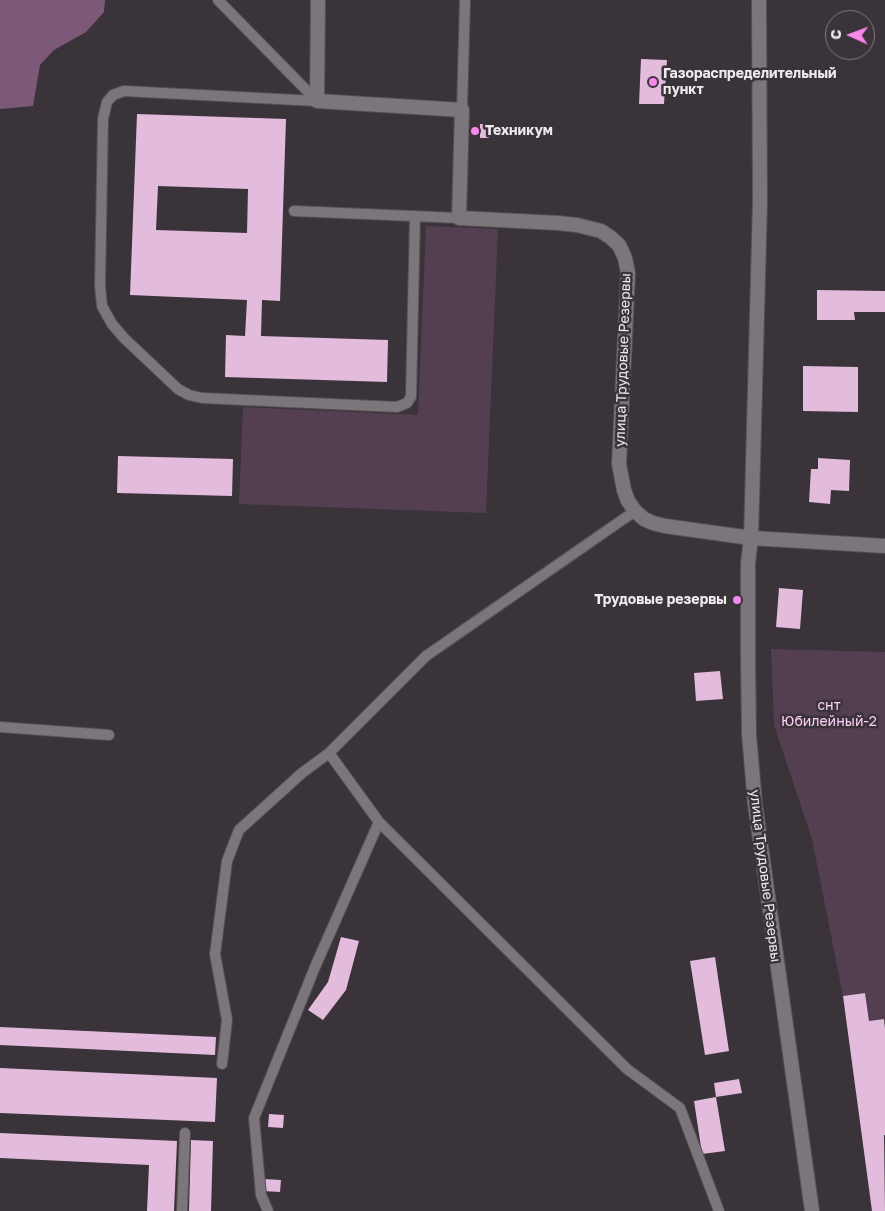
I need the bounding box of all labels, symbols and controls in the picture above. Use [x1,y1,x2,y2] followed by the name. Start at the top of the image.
[825,10,875,60] north arrow
[827,29,844,40] text: С
[663,66,837,98] place label: Газораспределительный пункт
[647,76,659,88] marker: Газораспределительный пункт
[485,123,553,139] place label: Техникум
[469,125,481,137] marker: Техникум
[612,273,634,447] street label: улица Трудовые Резервы
[594,592,727,608] place label: Трудовые резервы
[731,594,743,606] marker: Трудовые резервы
[781,698,877,730] park label: снт Юбилейный-2
[746,789,784,963] street label: улица Трудовые Резервы

